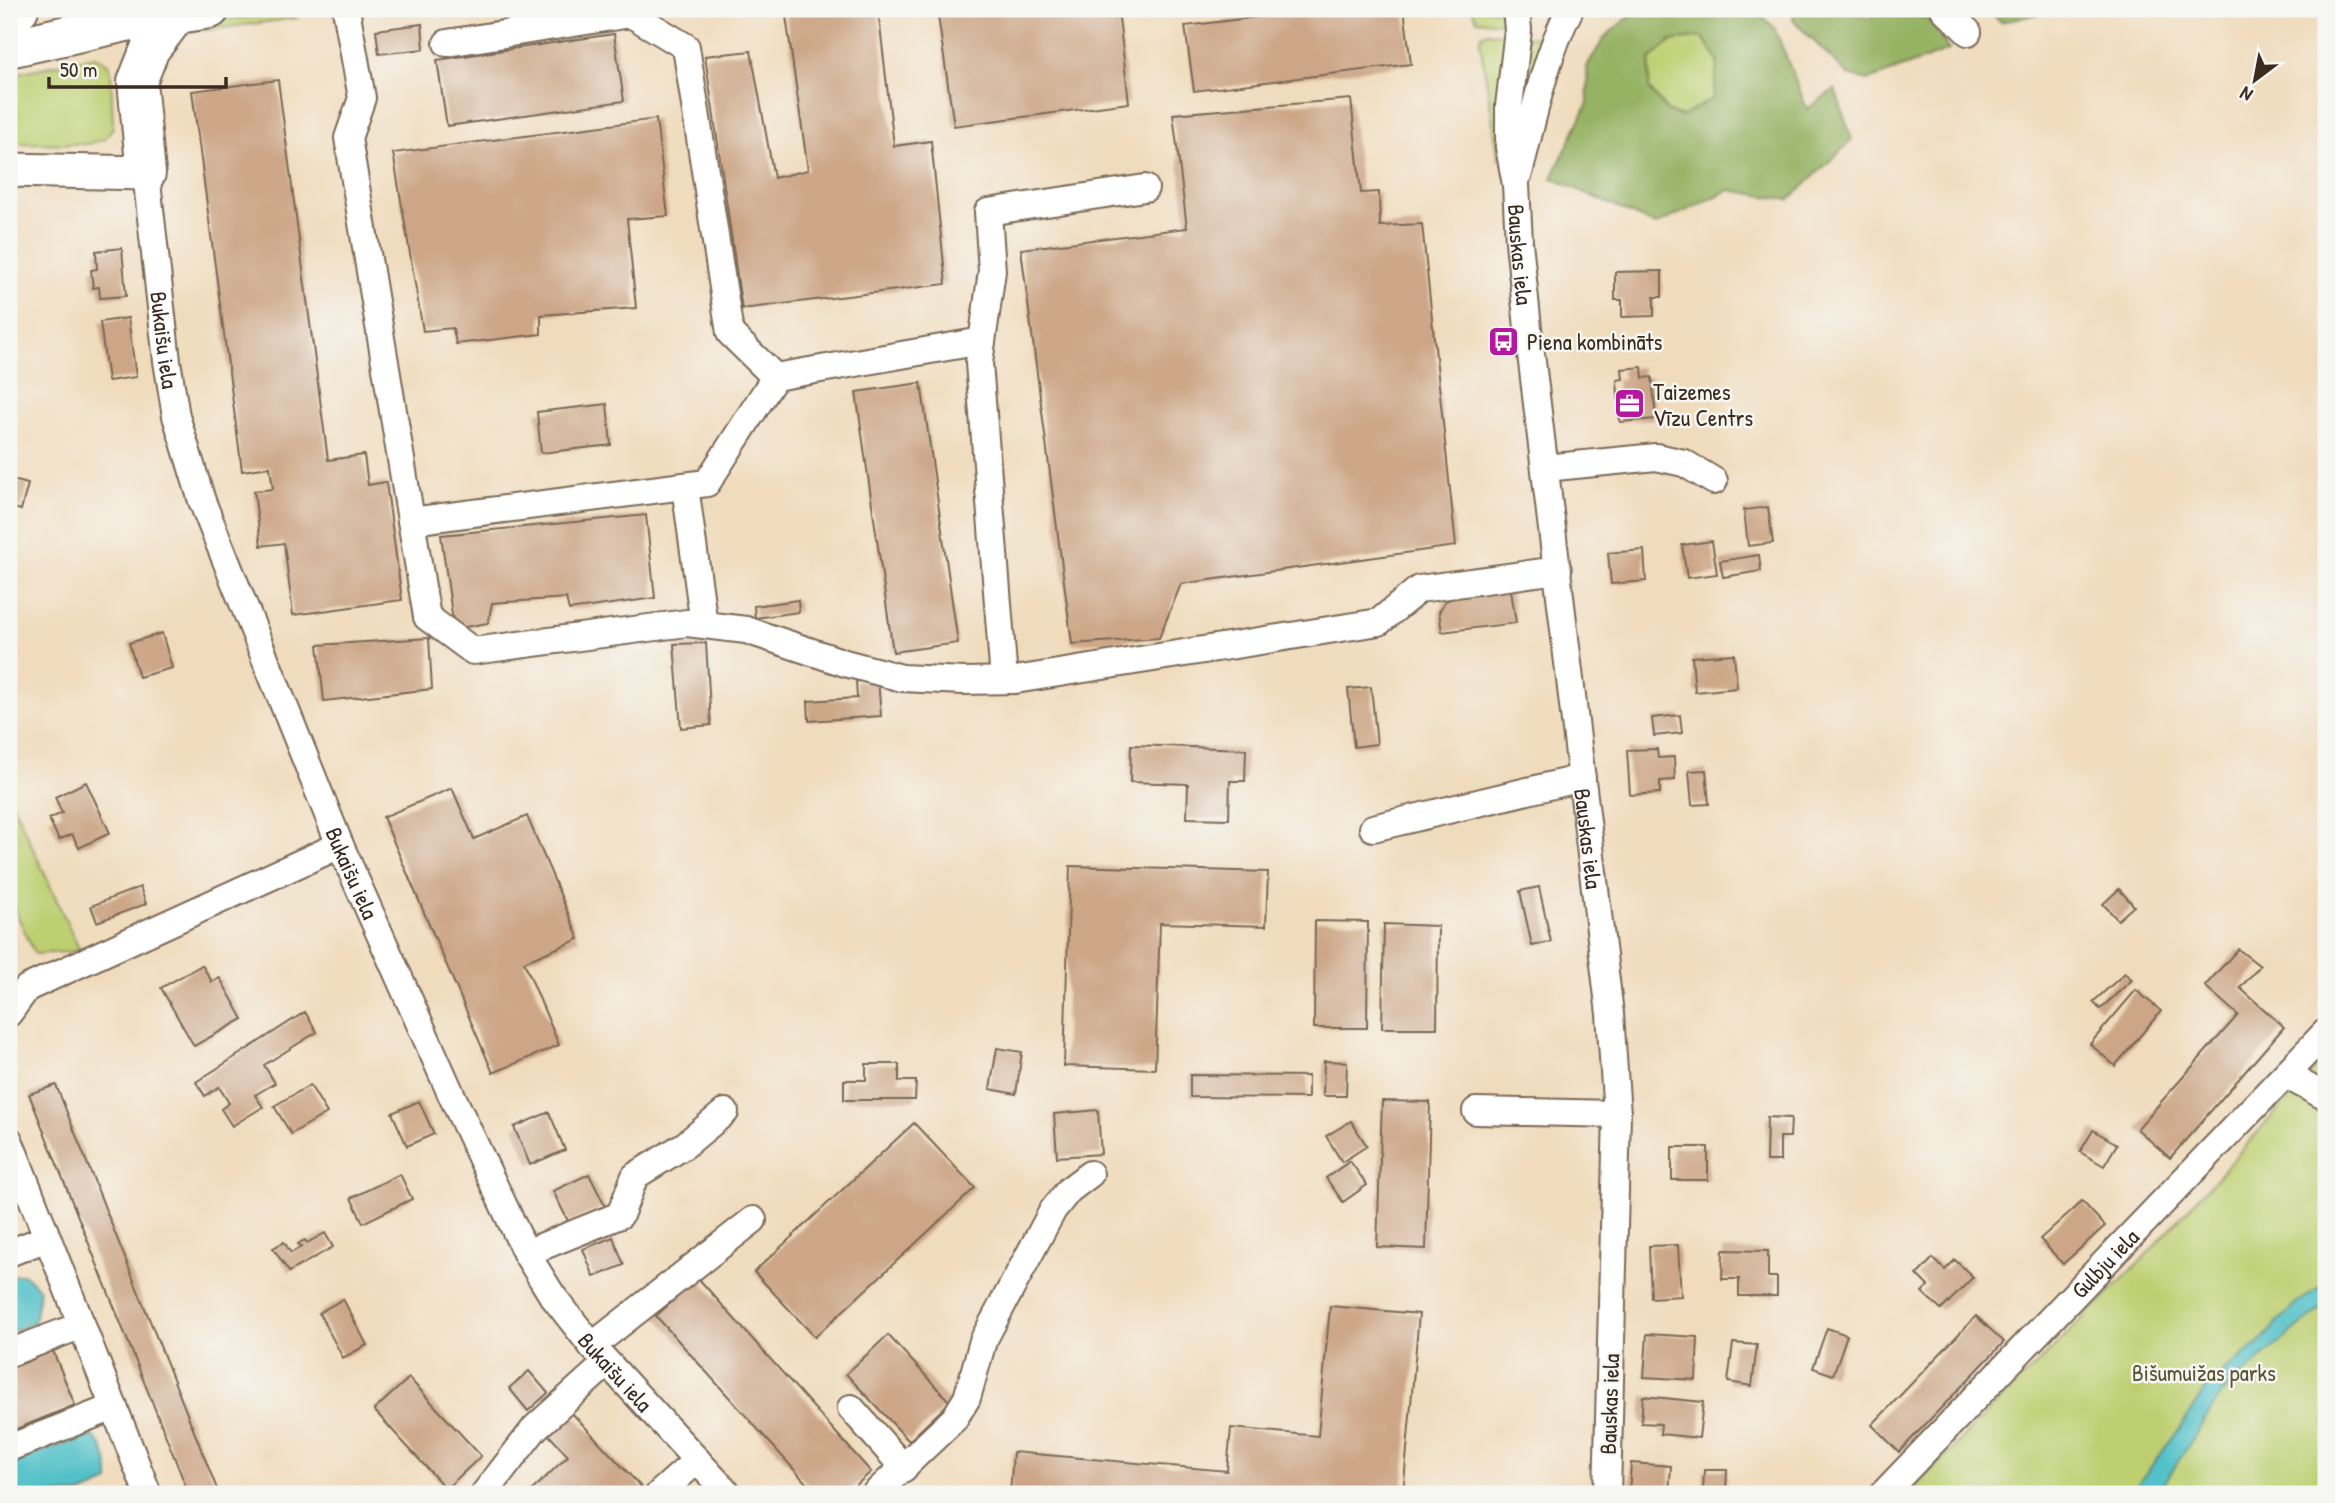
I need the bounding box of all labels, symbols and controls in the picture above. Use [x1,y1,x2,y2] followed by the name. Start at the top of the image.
[49,46,226,90] scale bar
[2220,46,2290,116] north arrow
[60,55,97,84] text: 50 m
[2235,81,2257,108] text: N
[1502,203,1541,306] street label: Bauskas iela
[144,290,187,391] street label: Bukaišu iela
[1487,324,1521,358] bus stop icon: Piena kombināts
[1527,326,1662,357] place label: Piena kombināts
[1653,376,1753,433] place label: Taizemes Vīzu Centrs
[1613,387,1647,421] office icon: Taizemes Vīzu Centrs
[1568,787,1610,891] street label: Bauskas iela
[319,822,386,924] street label: Bukaišu iela
[2064,1222,2145,1305] street label: Gulbju iela
[571,1326,660,1418] street label: Bukaišu iela
[1592,1353,1626,1455] street label: Bauskas iela
[2132,1357,2276,1388] park label: Bišumuižas parks

